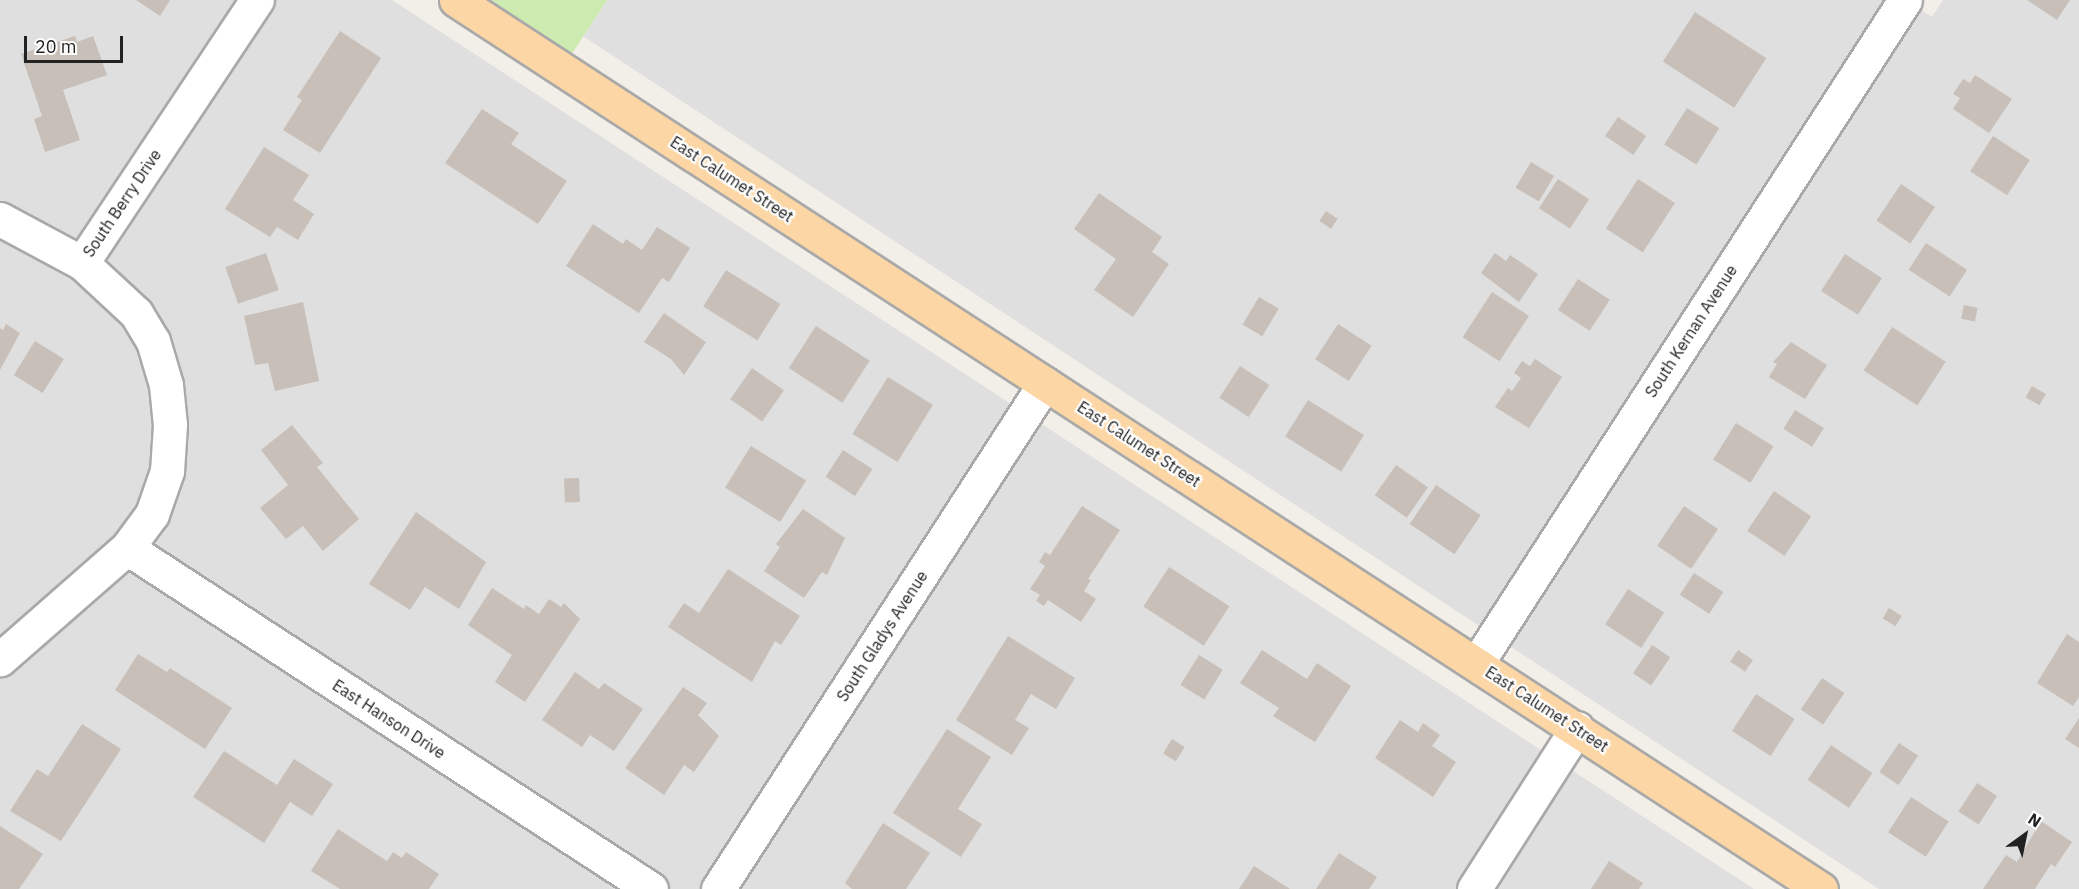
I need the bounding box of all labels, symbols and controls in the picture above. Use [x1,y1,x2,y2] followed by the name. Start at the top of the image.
[27,24,126,62] scale bar
[35,35,77,58] text: 20 m
[667,132,797,226] street label: East Calumet Street
[79,145,165,261] street label: South Berry Drive
[1641,261,1741,401] street label: South Kernan Avenue
[1074,397,1204,491] street label: East Calumet Street
[833,567,931,705] street label: South Gladys Avenue
[1482,662,1612,756] street label: East Calumet Street
[329,675,449,763] street label: East Hanson Drive
[1995,805,2055,865] north arrow
[2024,808,2045,831] text: N

